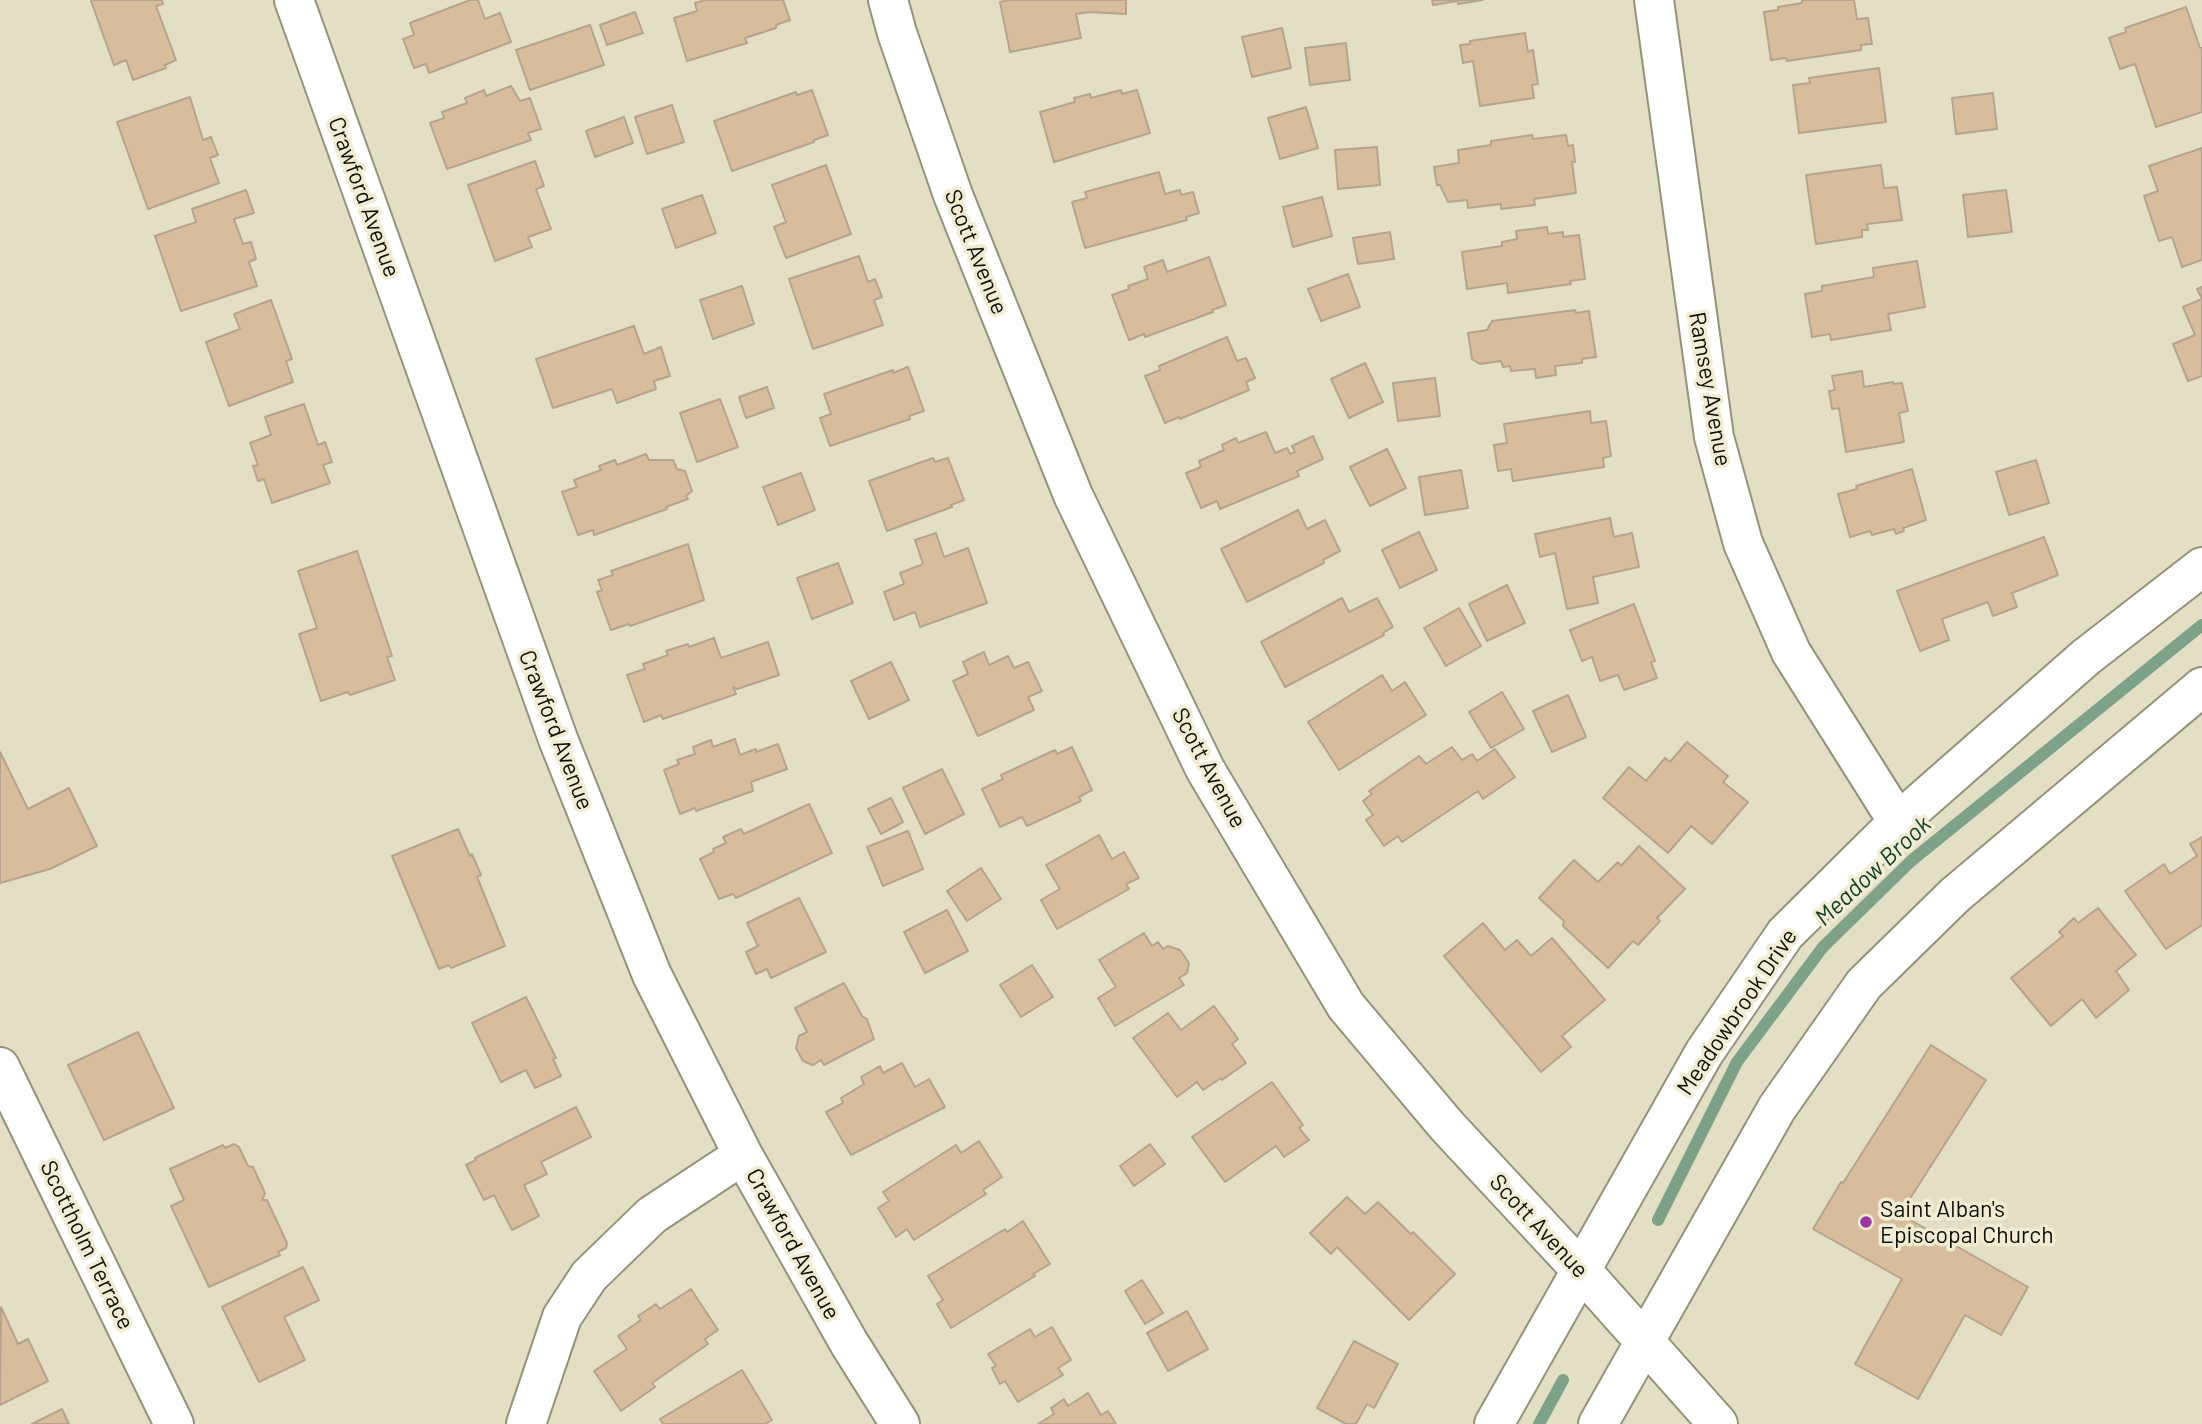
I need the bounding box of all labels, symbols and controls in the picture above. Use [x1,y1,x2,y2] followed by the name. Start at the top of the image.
[322,113,406,281] street label: Crawford Avenue
[938,186,1014,318] street label: Scott Avenue
[1683,310,1737,468] street label: Ramsey Avenue
[513,646,599,814] street label: Crawford Avenue
[1166,703,1252,833] street label: Scott Avenue
[1809,810,1937,932] water label: Meadow Brook
[1671,924,1803,1100] street label: Meadowbrook Drive
[34,1156,140,1334] street label: Scottholm Terrace
[740,1164,846,1324] street label: Crawford Avenue
[1484,1168,1594,1284] street label: Scott Avenue
[1880,1195,2054,1249] place label: Saint Alban's Episcopal Church
[1858,1214,1874,1230] marker: Saint Alban's Episcopal Church

